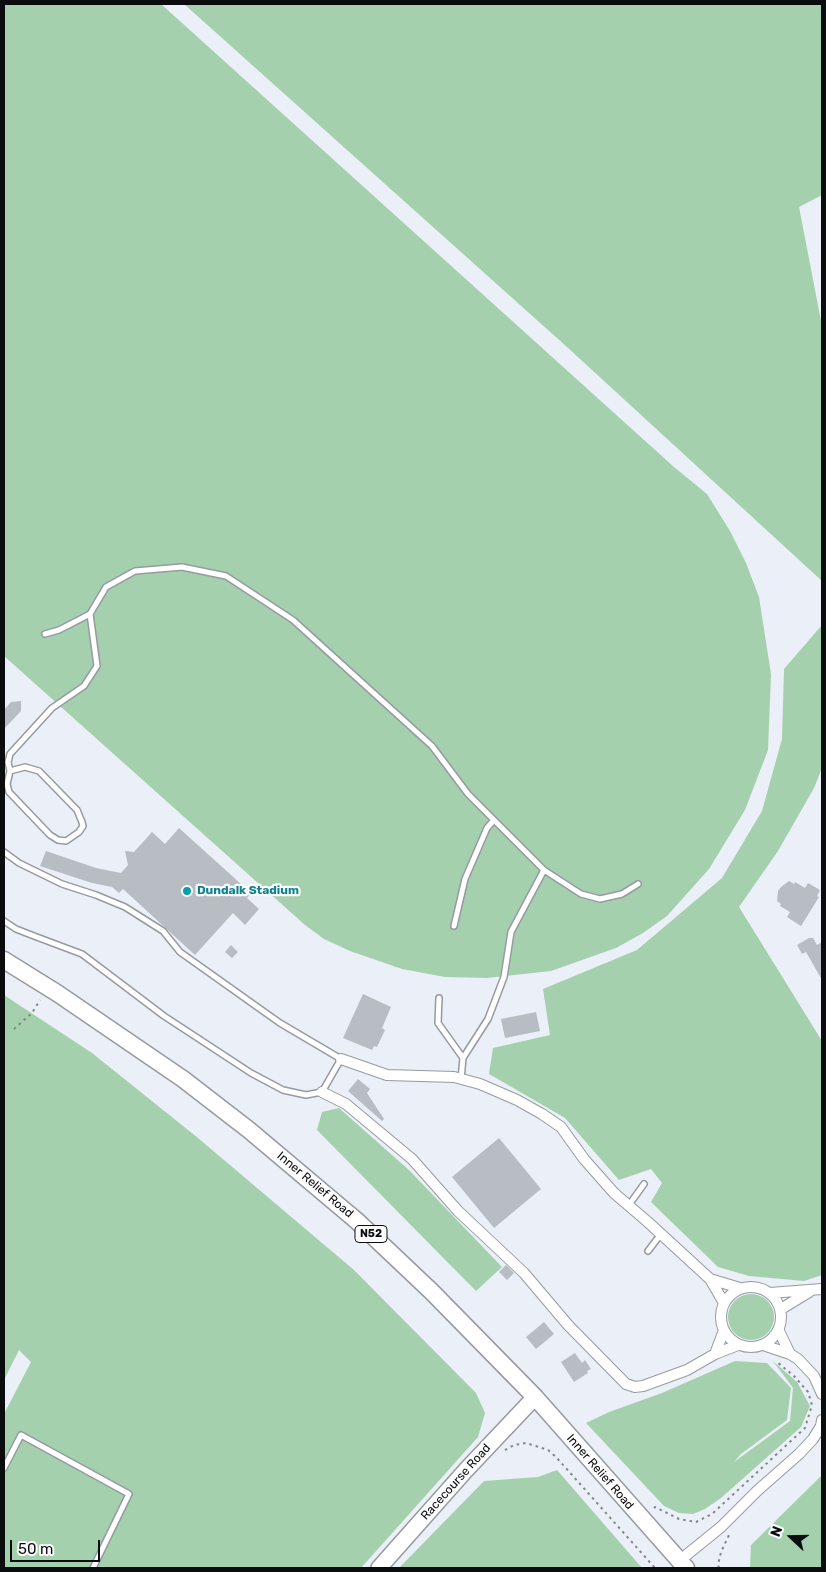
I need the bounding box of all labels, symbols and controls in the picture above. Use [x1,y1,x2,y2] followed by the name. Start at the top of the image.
[197,884,299,898] place label: Dundalk Stadium
[181,885,193,897] marker: Dundalk Stadium
[274,1149,356,1221] street label: Inner Relief Road
[355,1226,387,1242] road number: N52
[563,1431,637,1513] street label: Inner Relief Road
[418,1441,494,1523] street label: Racecourse Road
[766,1512,816,1562] north arrow
[767,1524,786,1539] text: N
[12,1530,102,1562] scale bar
[18,1540,53,1558] text: 50 m

